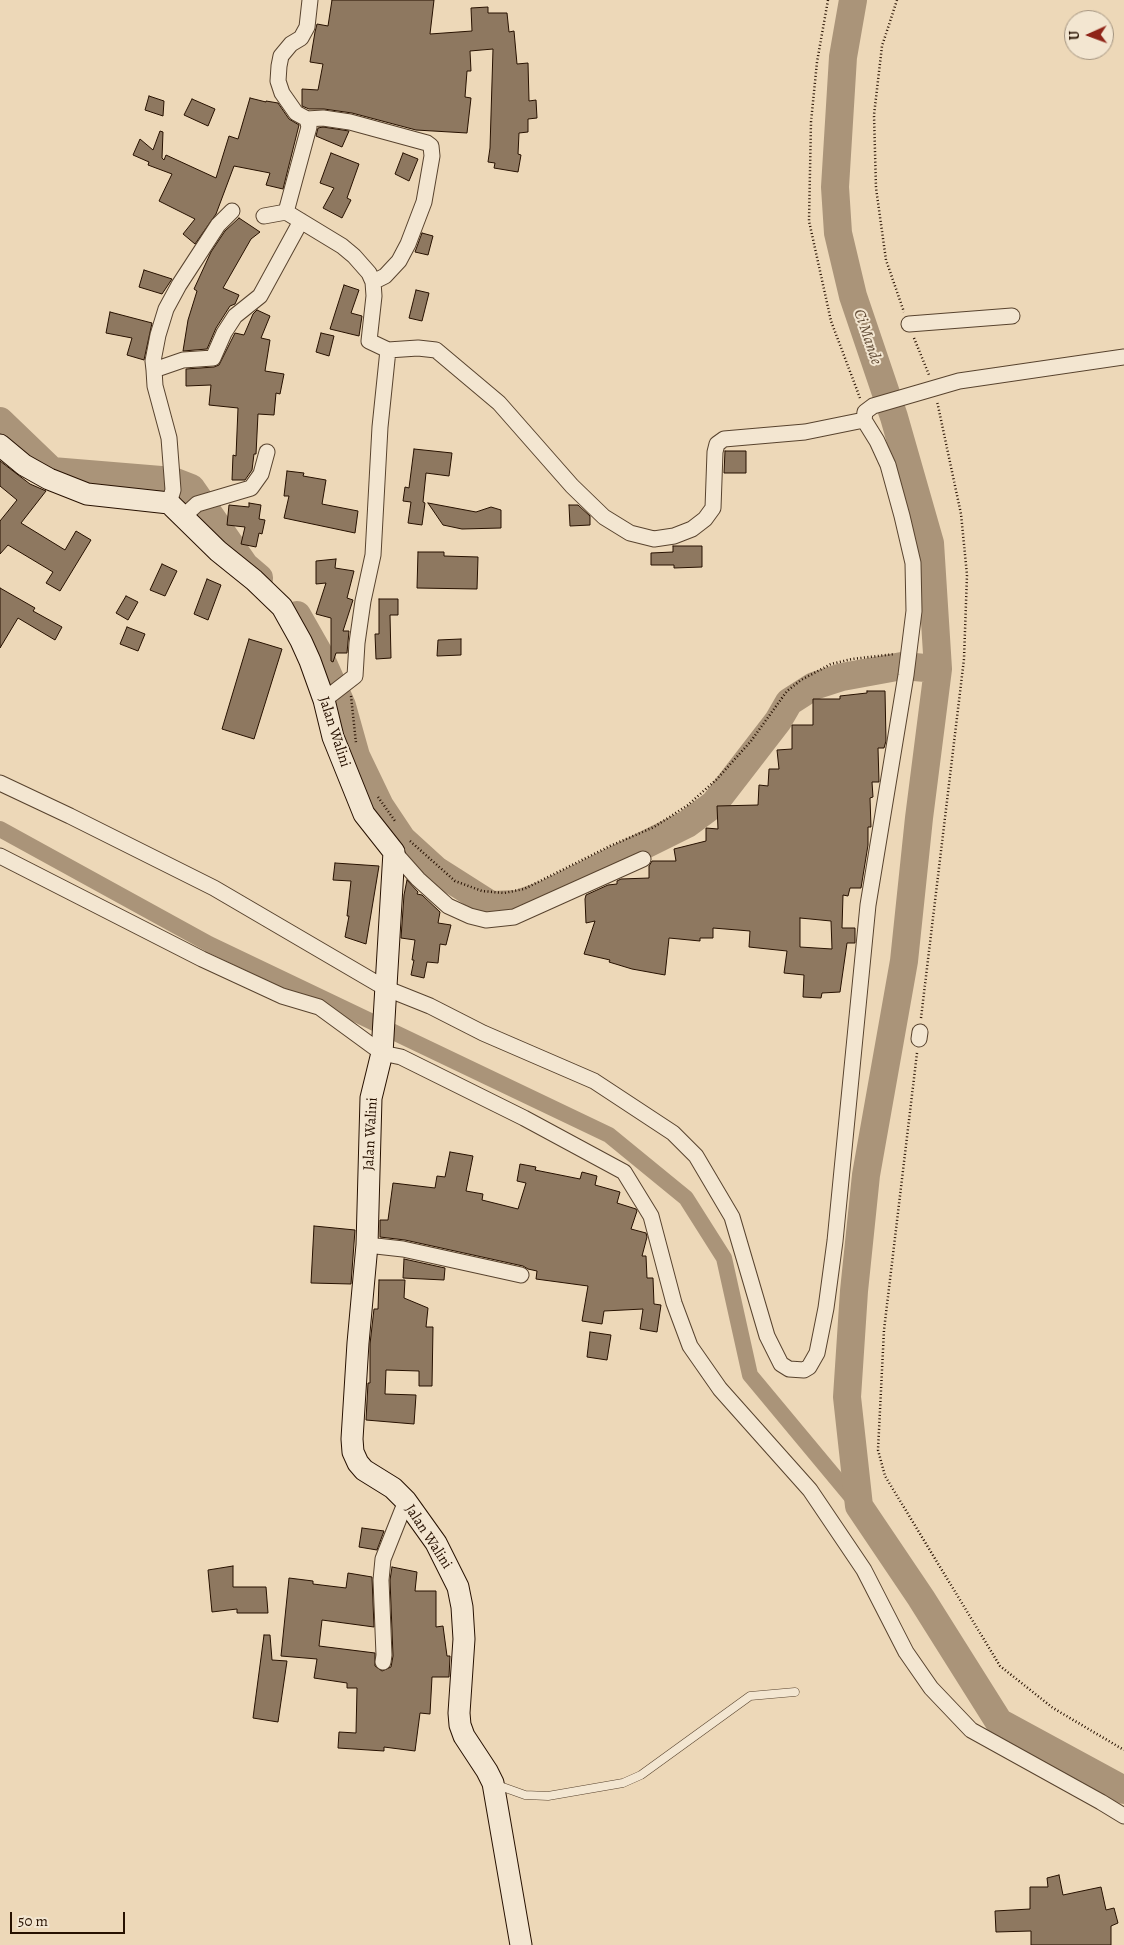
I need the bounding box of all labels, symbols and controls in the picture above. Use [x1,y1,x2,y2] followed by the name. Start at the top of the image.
[1064,10,1114,60] north arrow
[1065,31,1084,40] text: U
[849,307,885,367] water label: Ci Mande
[314,694,354,770] street label: Jalan Walini
[360,1097,382,1171] street label: Jalan Walini
[400,1501,456,1573] street label: Jalan Walini
[12,1902,128,1934] scale bar
[18,1911,48,1931] text: 50 m

